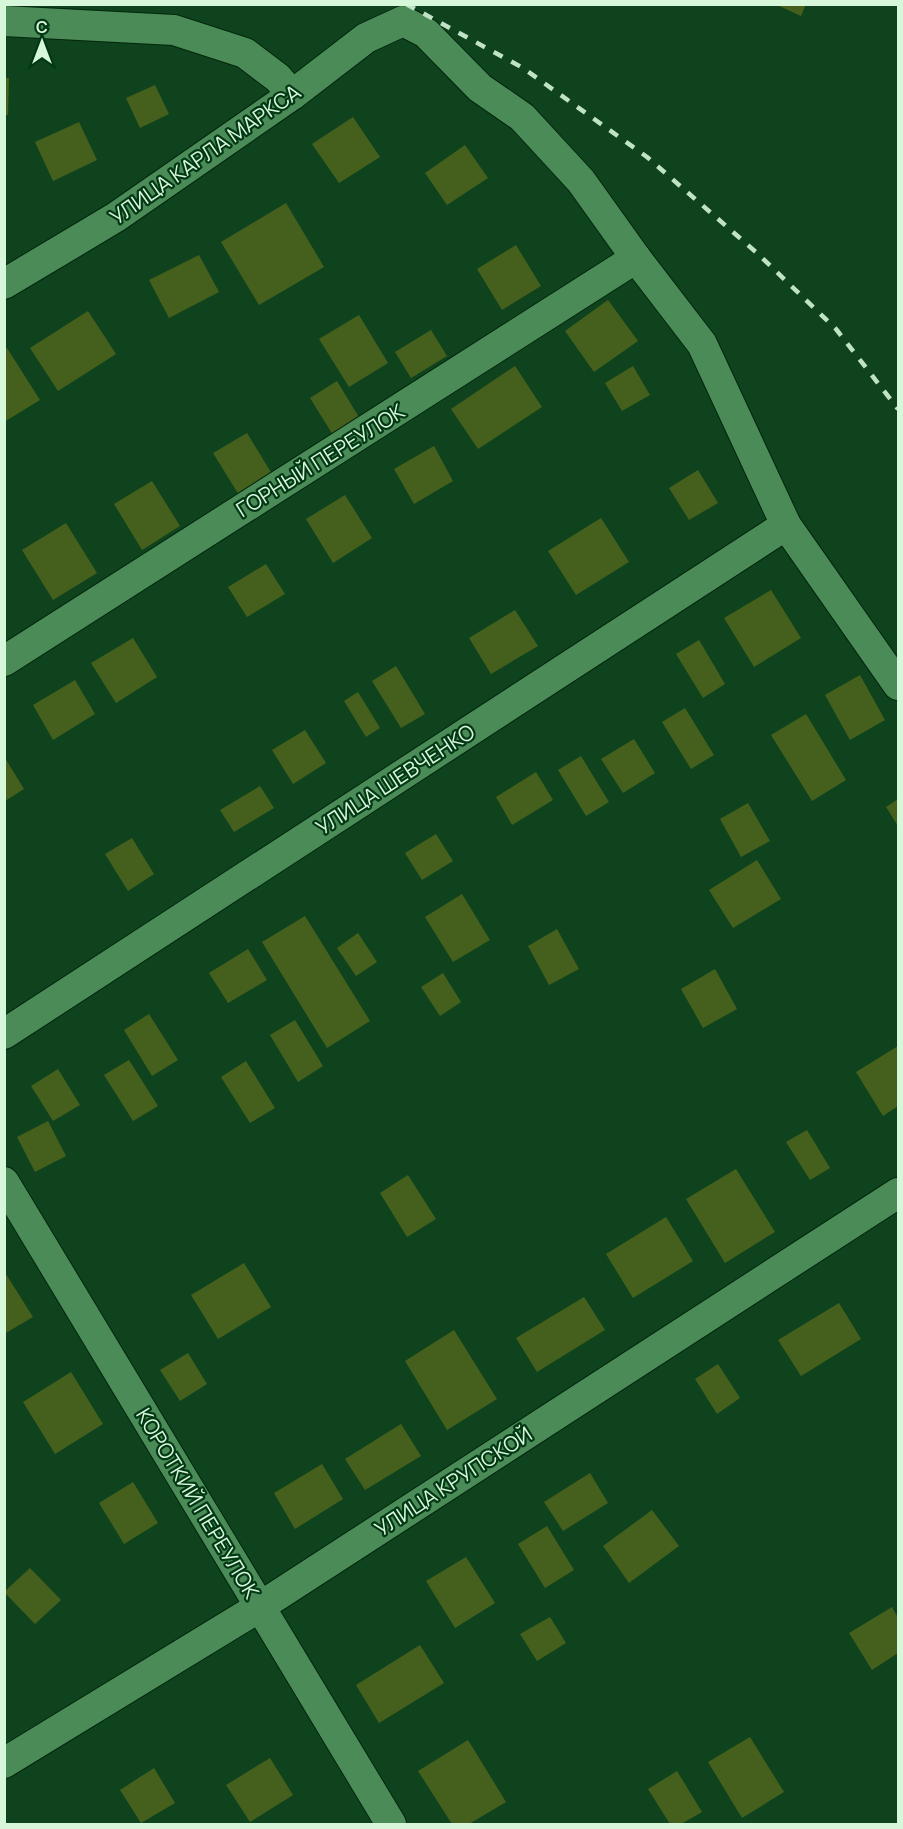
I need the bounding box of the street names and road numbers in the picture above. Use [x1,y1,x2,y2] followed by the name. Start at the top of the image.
[104,77,306,231] street label: УЛИЦА КАРЛА МАРКСА
[230,397,410,523] street label: ГОРНЫЙ ПЕРЕУЛОК
[310,717,480,841] street label: УЛИЦА ШЕВЧЕНКО
[130,1403,266,1604] street label: КОРОТКИЙ ПЕРЕУЛОК
[369,1420,537,1542] street label: УЛИЦА КРУПСКОЙ

